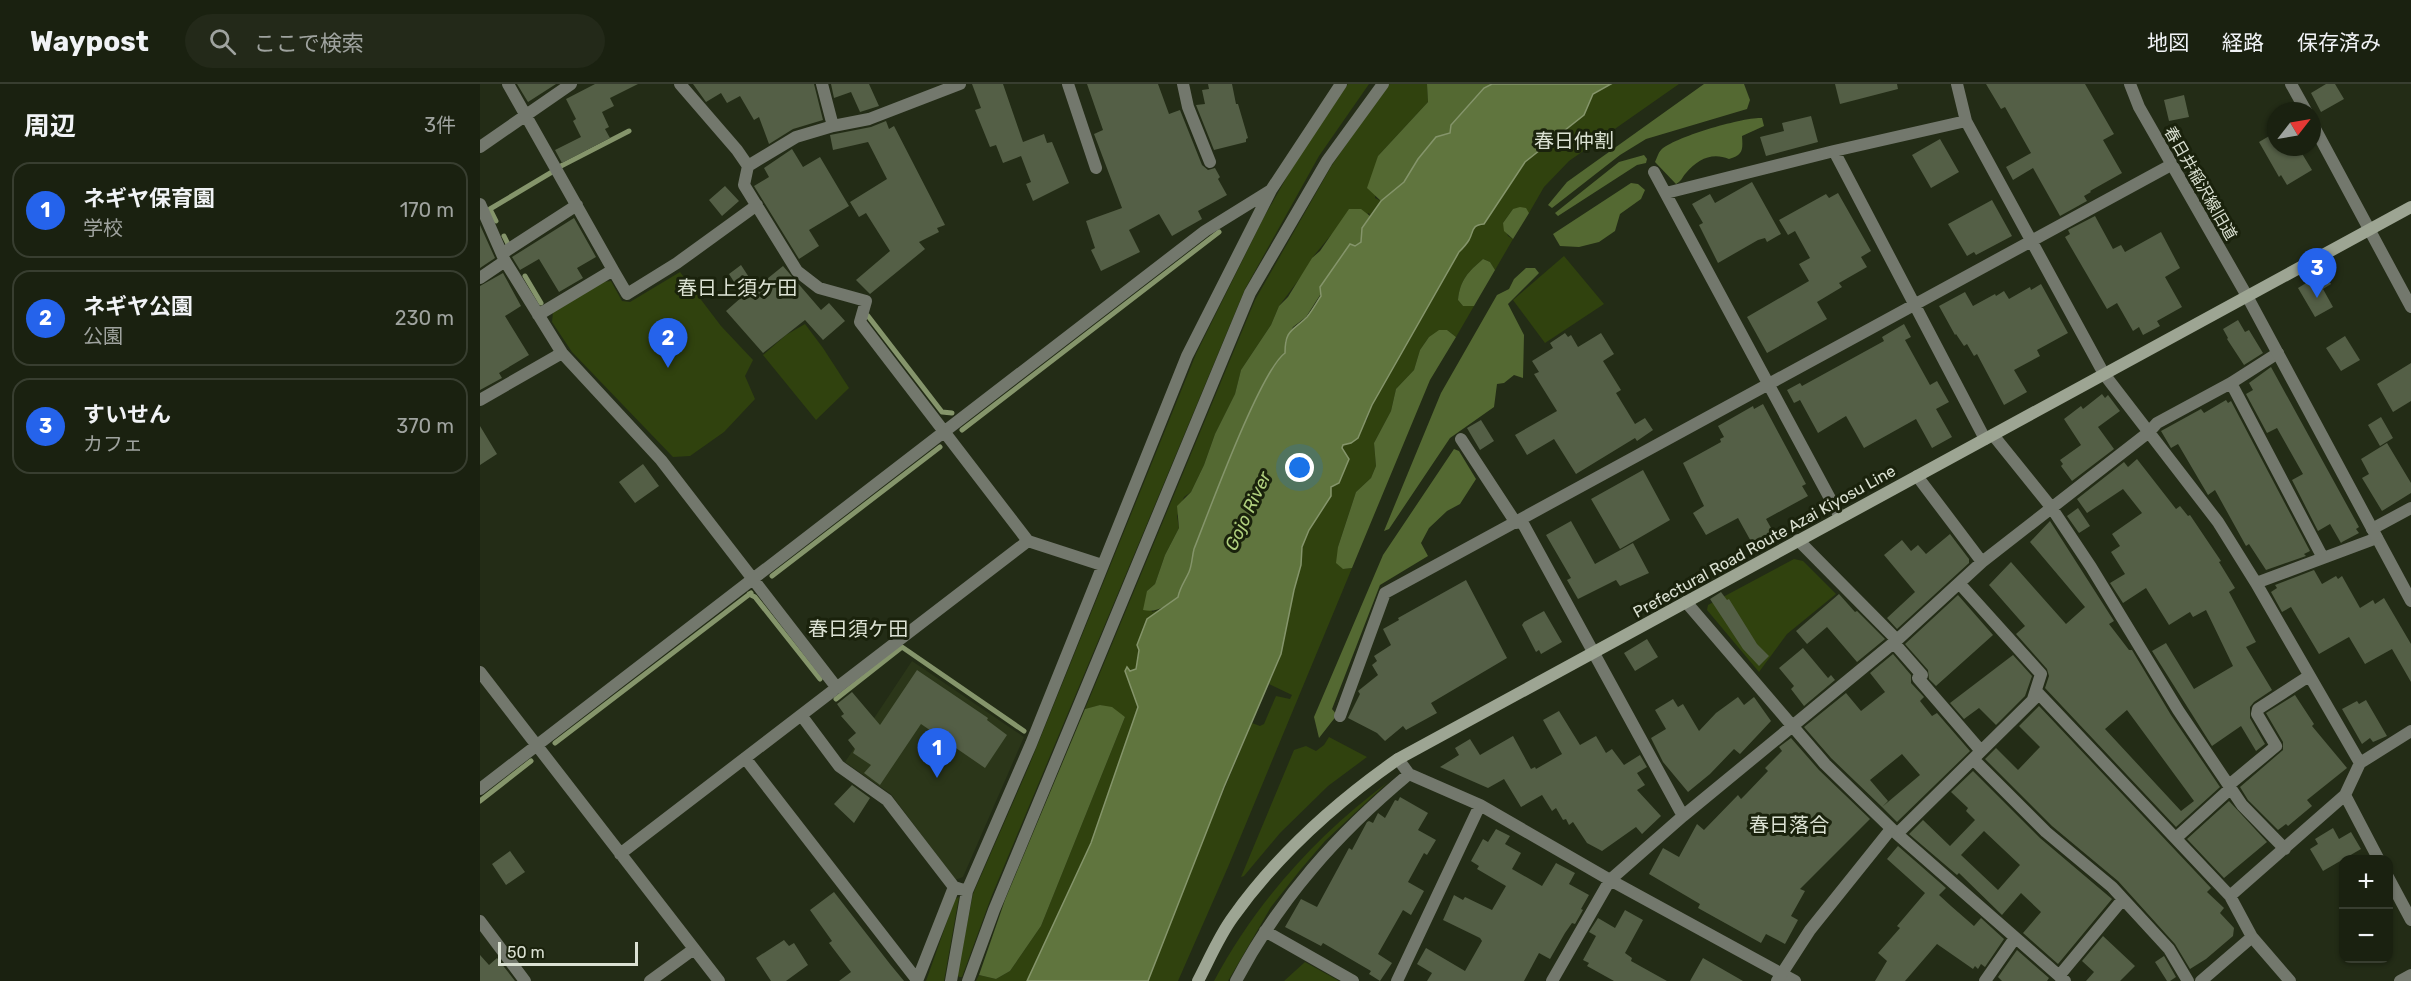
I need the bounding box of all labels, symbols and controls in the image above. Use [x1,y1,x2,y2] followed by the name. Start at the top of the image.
[185,14,605,68] search box
[30,25,149,58] text: Waypost
[206,25,239,58] icon: search
[254,30,364,57] text: ここで検索
[2147,30,2189,55] text: 地図
[2222,30,2264,55] text: 経路
[2297,30,2381,55] text: 保存済み
[2267,102,2321,156] north arrow
[24,111,76,142] text: 周辺
[424,113,456,137] text: 3件
[2160,123,2241,243] street label: 春日井稲沢線旧道
[1534,129,1614,153] district label: 春日仲割
[83,185,215,212] text: ネギヤ保育園
[41,198,50,222] text: 1
[400,198,454,222] text: 170 m
[83,216,123,240] text: 学校
[2298,248,2336,298] pin: 3
[677,276,797,300] district label: 春日上須ケ田
[83,293,193,320] text: ネギヤ公園
[39,306,52,330] text: 2
[395,306,454,330] text: 230 m
[648,318,687,368] pin: 2
[83,324,123,348] text: 公園
[83,401,171,428] text: すいせん
[39,414,52,438] text: 3
[396,414,454,438] text: 370 m
[83,432,143,456] text: カフェ
[1285,453,1314,482] your location
[1630,461,1899,622] street label: Prefectural Road Route Azai Kiyosu Line
[1220,467,1276,554] water label: Gojo River
[808,617,908,641] district label: 春日須ケ田
[918,728,956,778] pin: 1
[1749,813,1829,837] district label: 春日落合
[2339,855,2393,963] map controls
[2339,855,2393,909] button: +
[2339,909,2393,963] button: −
[498,939,638,966] scale bar
[507,943,545,962] text: 50 m

